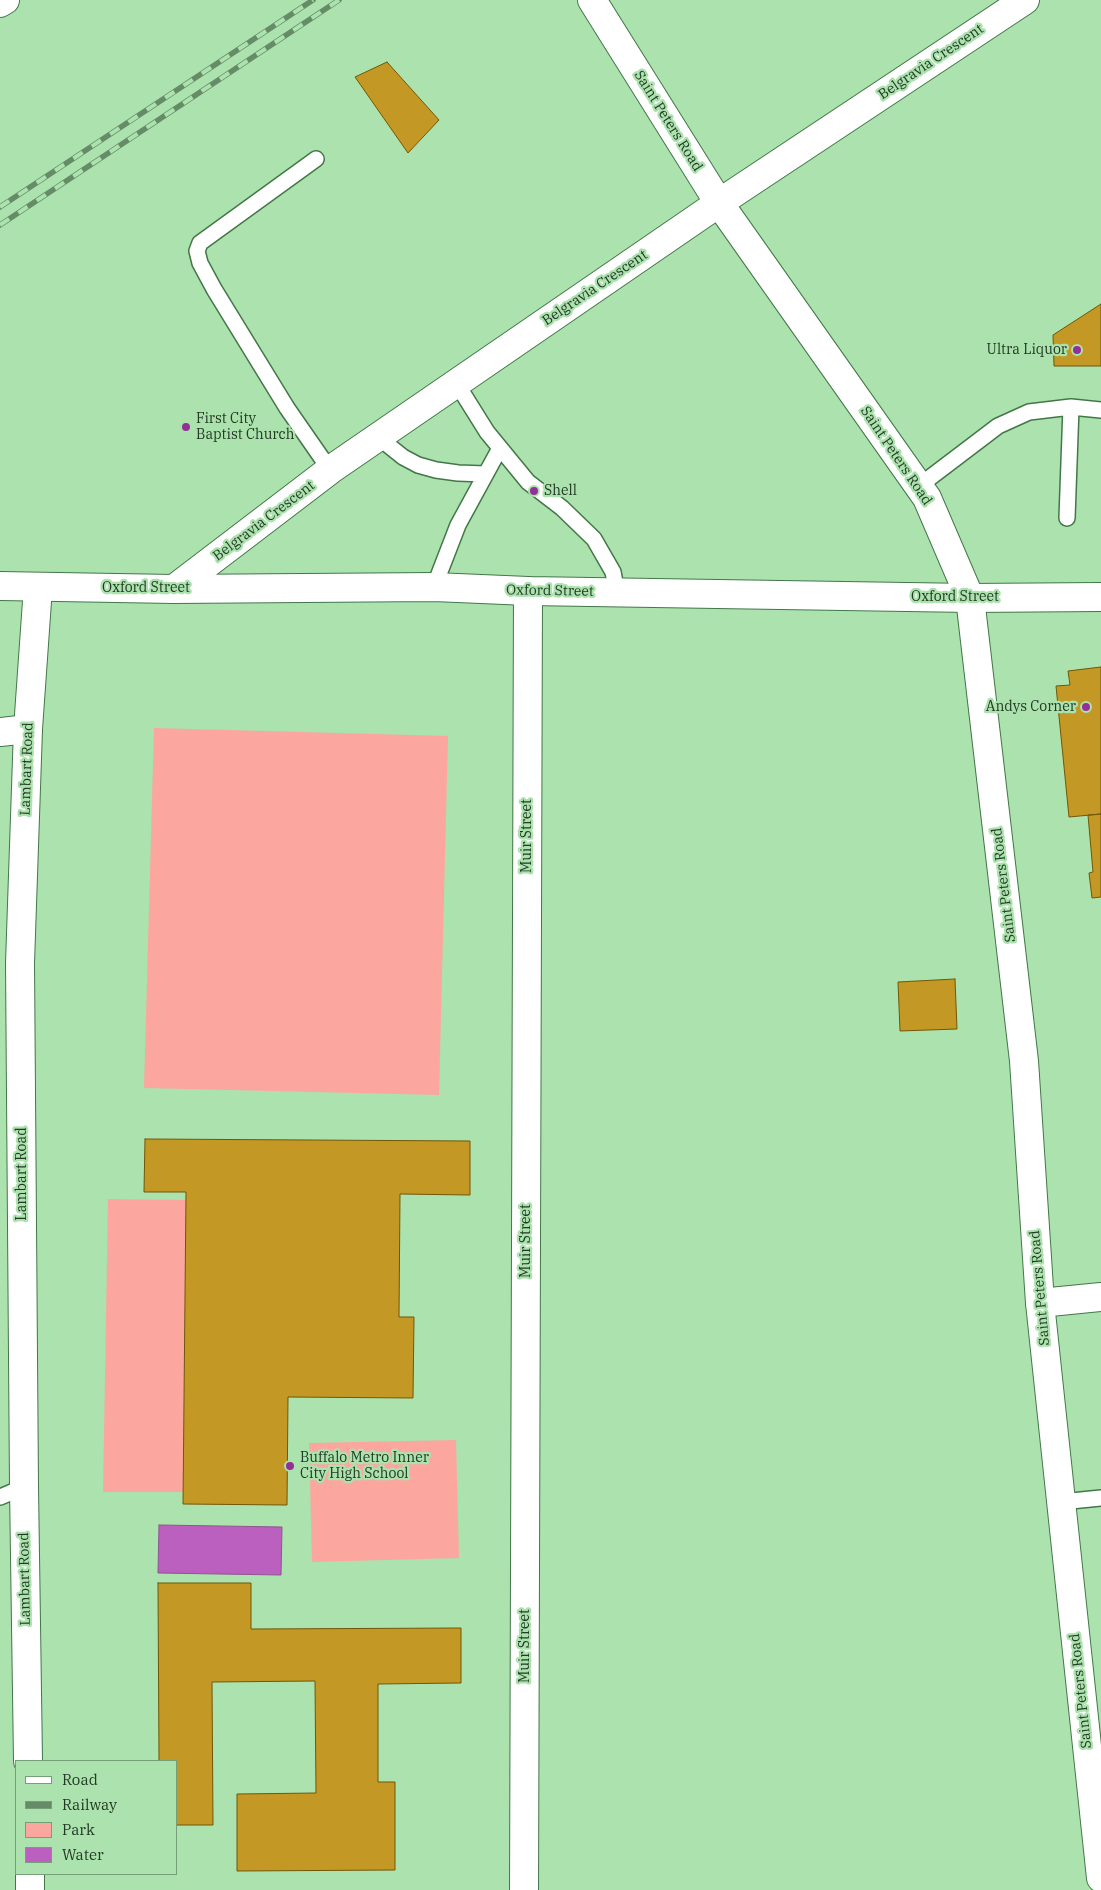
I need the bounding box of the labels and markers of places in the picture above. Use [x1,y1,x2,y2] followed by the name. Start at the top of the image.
[987,342,1067,358] place label: Ultra Liquor
[1071,344,1083,356] marker: Ultra Liquor
[196,411,295,444] place label: First City Baptist Church
[180,421,192,433] marker: First City Baptist Church
[544,483,577,499] place label: Shell
[528,485,540,497] marker: Shell
[986,699,1076,715] place label: Andys Corner
[1080,701,1092,713] marker: Andys Corner
[300,1450,429,1482] place label: Buffalo Metro Inner City High School
[284,1460,296,1472] marker: Buffalo Metro Inner City High School

